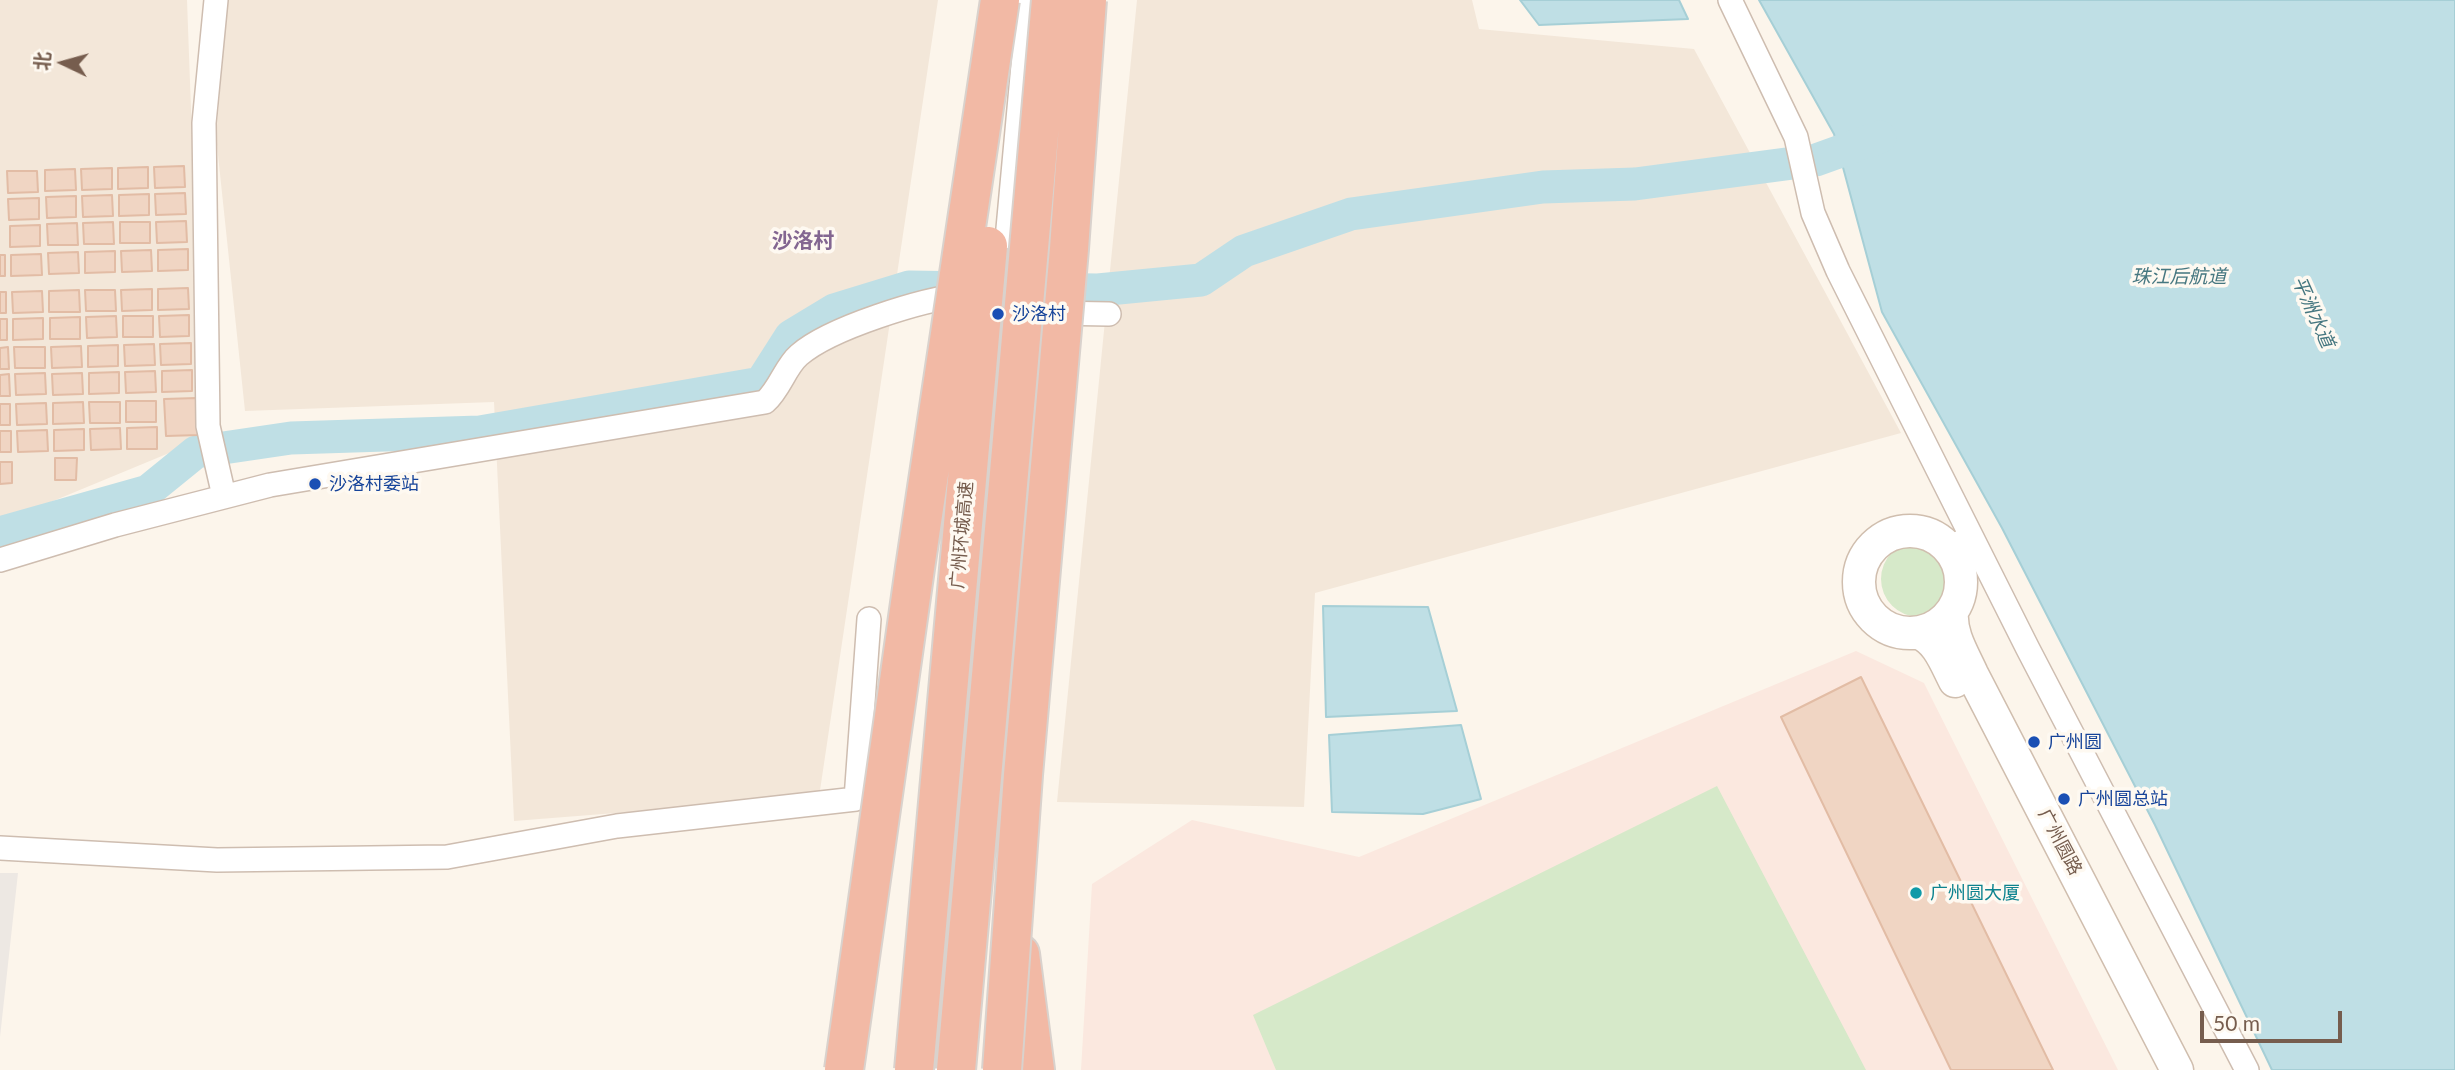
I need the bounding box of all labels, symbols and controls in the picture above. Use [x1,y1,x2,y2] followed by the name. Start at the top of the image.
[28,28,98,98] north arrow
[29,51,54,72] text: 北
[772,228,834,254] district label: 沙洛村
[2132,266,2226,288] water label: 珠江后航道
[2287,273,2339,351] water label: 平洲水道
[1012,303,1066,325] place label: 沙洛村
[990,306,1006,322] marker: 沙洛村
[329,473,419,495] place label: 沙洛村委站
[307,476,323,492] marker: 沙洛村委站
[947,480,977,590] street label: 广州环城高速
[2048,731,2102,753] place label: 广州圆
[2026,734,2042,750] marker: 广州圆
[2078,788,2168,810] place label: 广州圆总站
[2056,791,2072,807] marker: 广州圆总站
[2034,805,2086,879] street label: 广州圆路
[1930,882,2020,904] place label: 广州圆大厦
[1908,885,1924,901] marker: 广州圆大厦
[2203,996,2345,1040] scale bar
[2213,1010,2260,1035] text: 50 m

